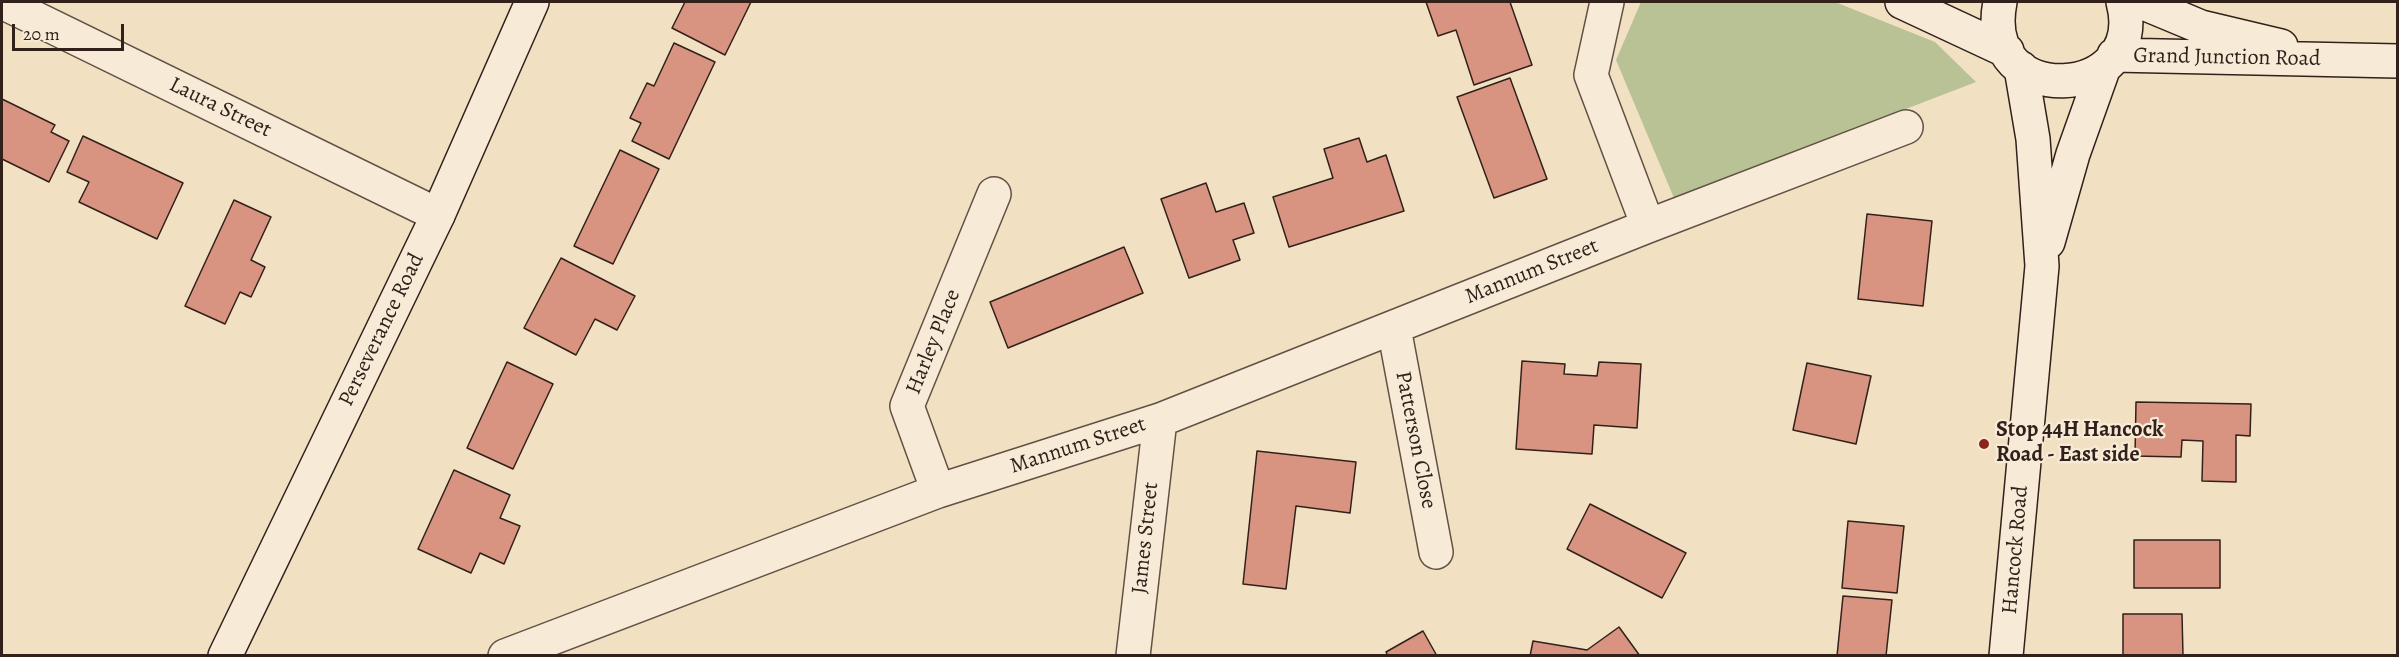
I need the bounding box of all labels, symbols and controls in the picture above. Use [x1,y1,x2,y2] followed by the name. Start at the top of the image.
[15,12,128,50] scale bar
[23,22,60,46] text: 20 m
[2133,43,2321,73] street label: Grand Junction Road
[165,72,275,144] street label: Laura Street
[1461,233,1603,311] street label: Mannum Street
[334,249,430,411] street label: Perseverance Road
[901,286,967,398] street label: Harley Place
[1389,369,1441,511] street label: Patterson Close
[1007,412,1149,480] street label: Mannum Street
[1996,418,2163,470] place label: Stop 44H Hancock Road - East side
[1977,437,1991,451] marker: Stop 44H Hancock Road - East side
[1127,481,1165,595] street label: James Street
[1997,485,2035,615] street label: Hancock Road

